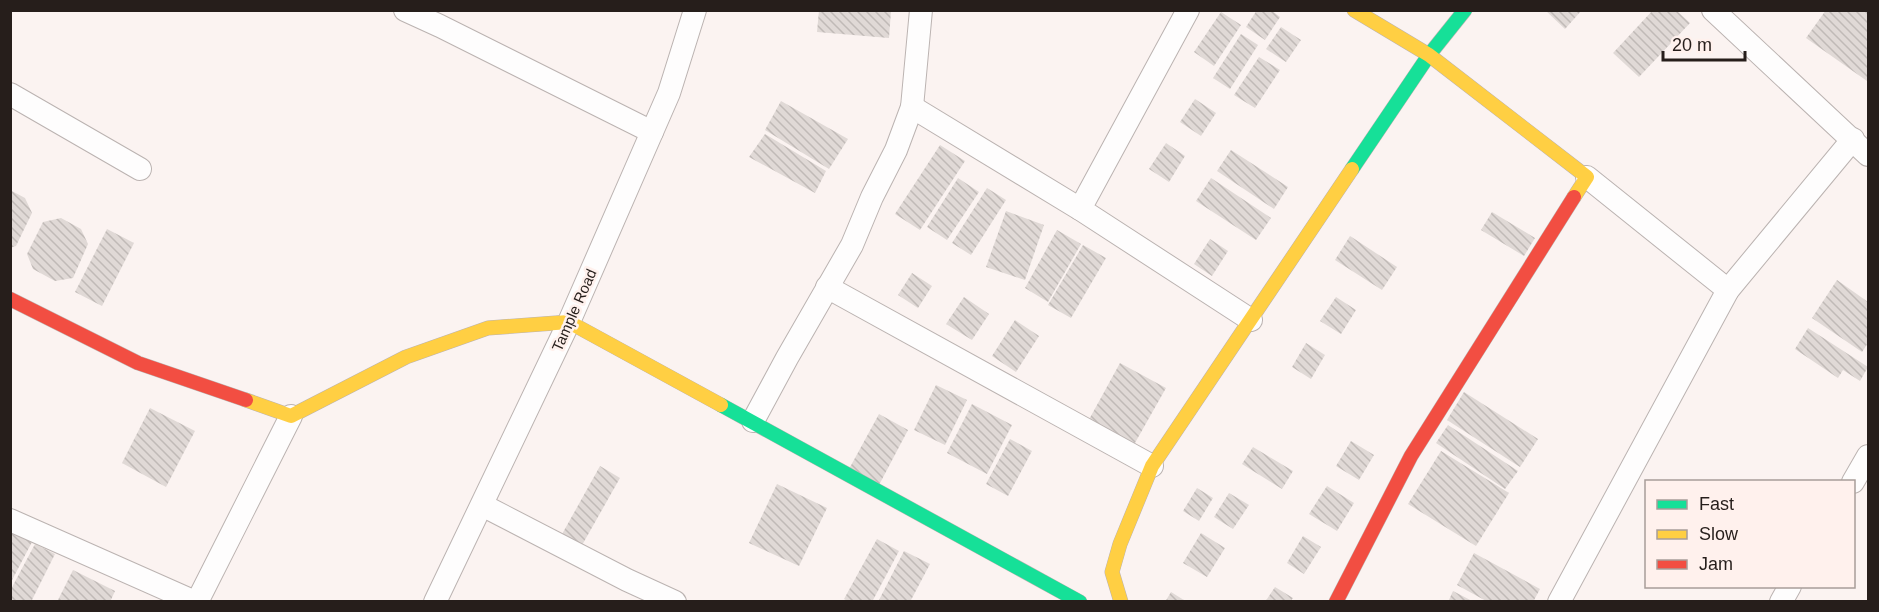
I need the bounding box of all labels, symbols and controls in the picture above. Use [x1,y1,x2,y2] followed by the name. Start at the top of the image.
[1663,24,1746,62] scale bar
[1672,35,1712,55] text: 20 m
[548,266,600,354] street label: Tample Road
[1645,480,1855,588] legend
[1699,494,1734,514] text: Fast
[1699,524,1739,544] text: Slow
[1699,554,1733,574] text: Jam

